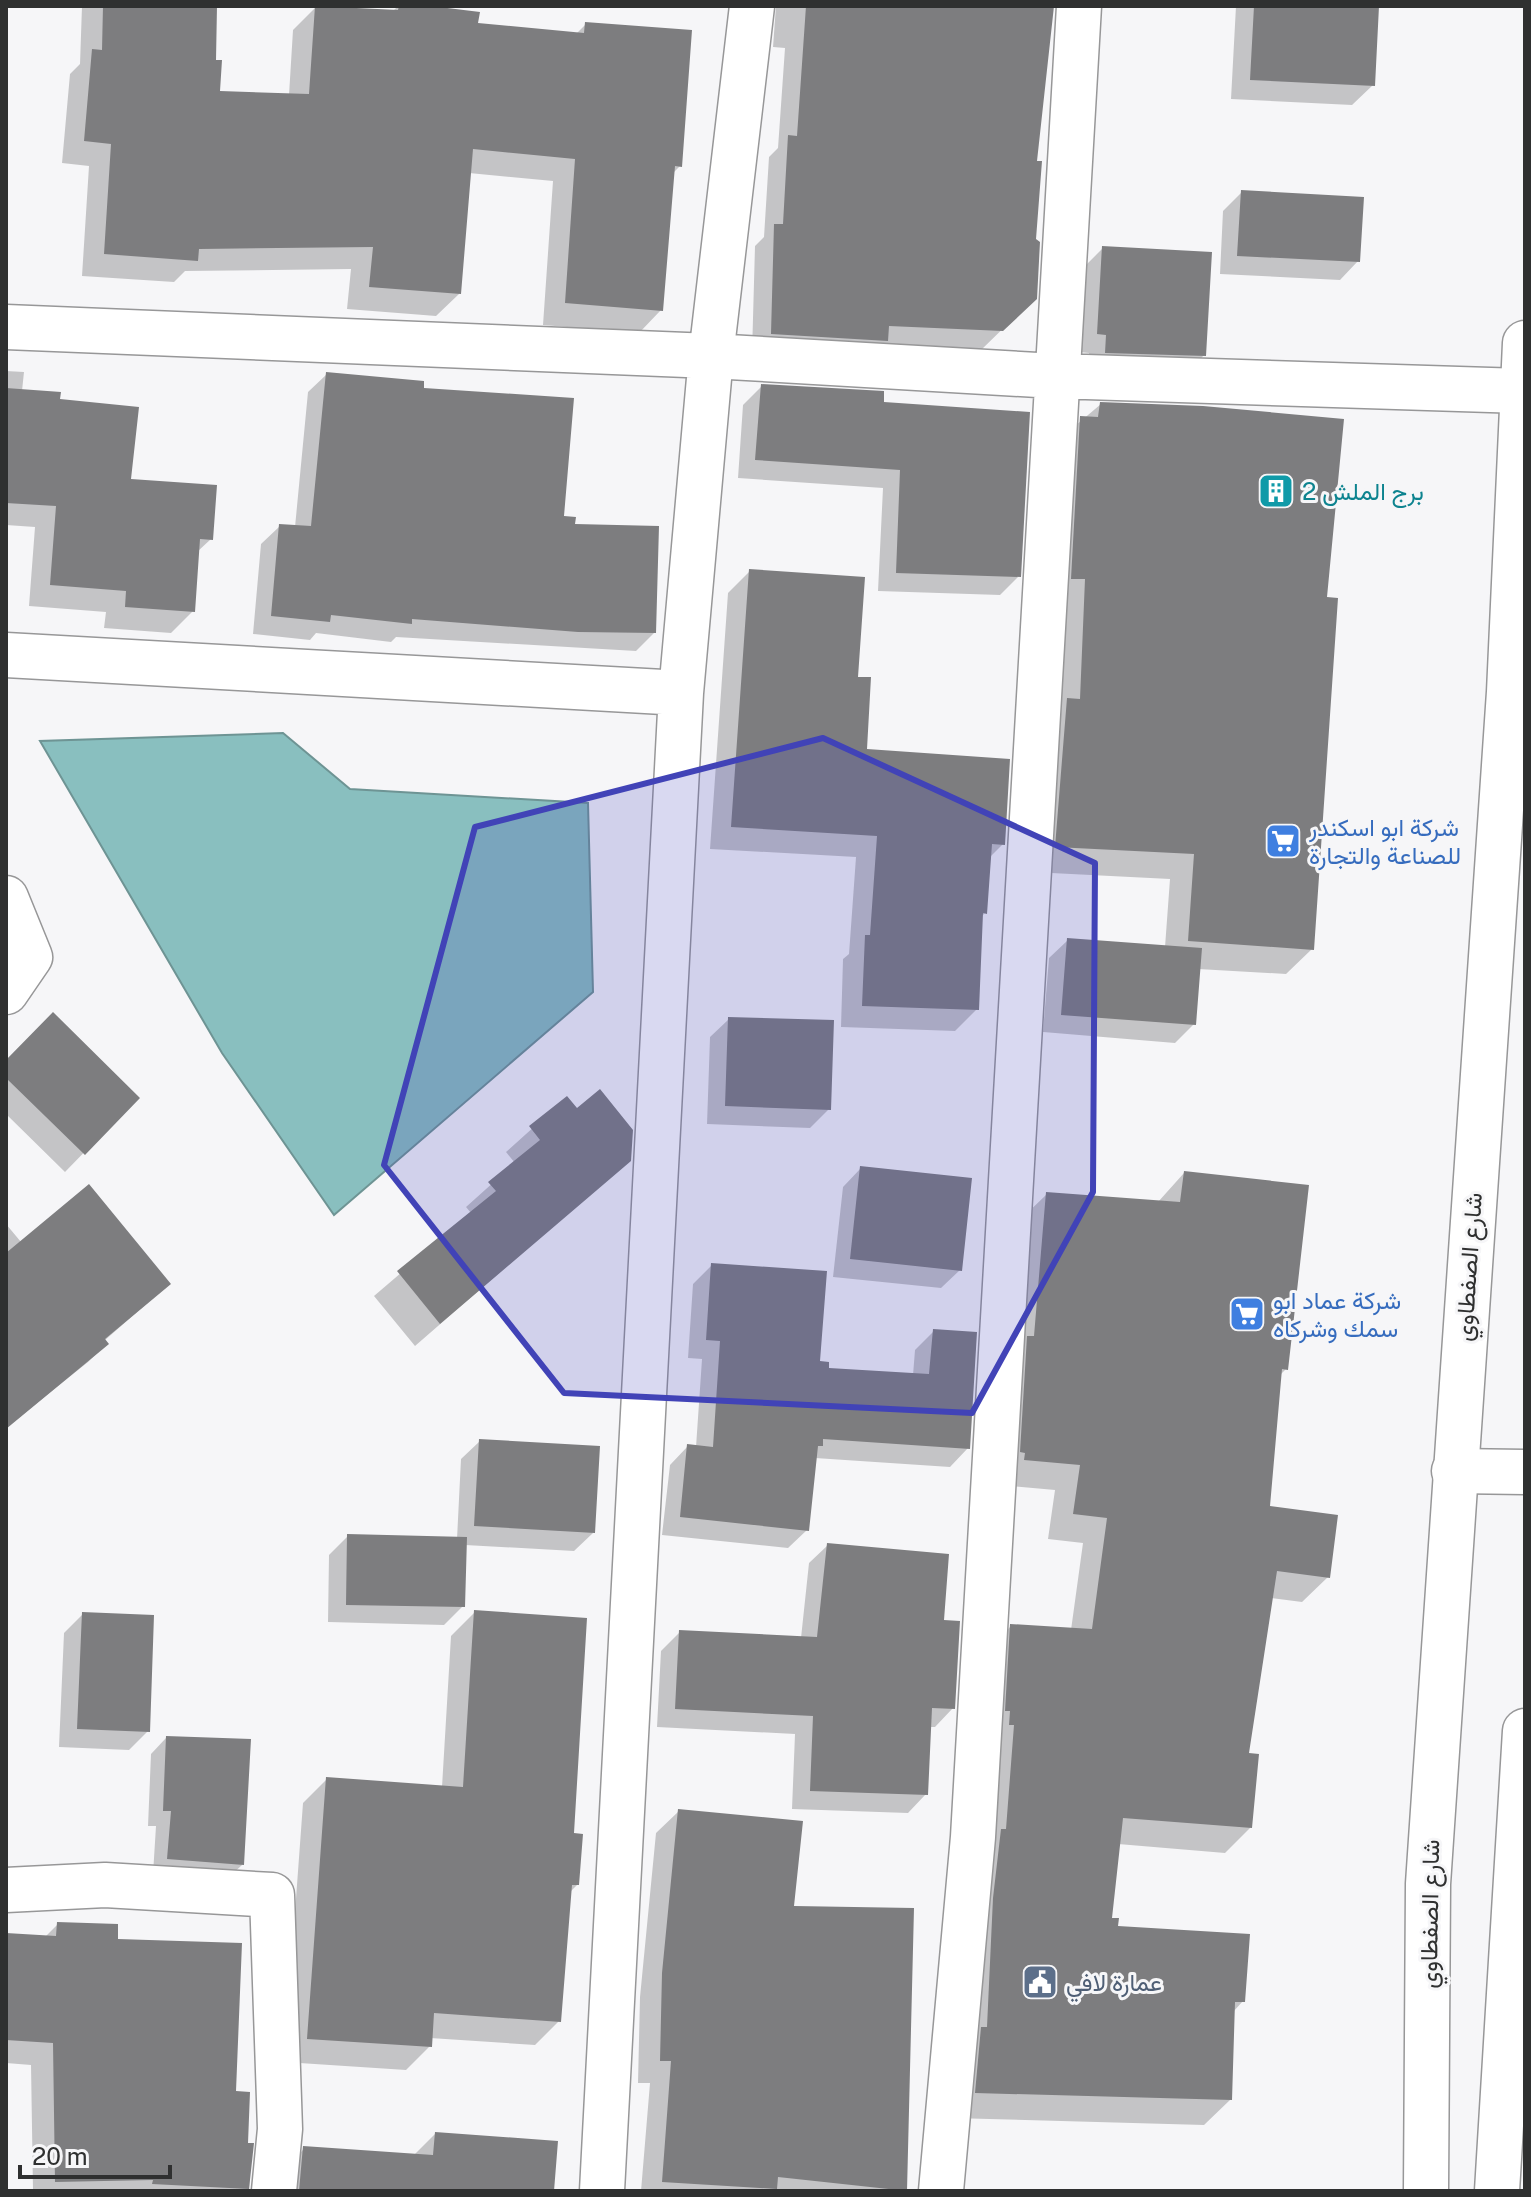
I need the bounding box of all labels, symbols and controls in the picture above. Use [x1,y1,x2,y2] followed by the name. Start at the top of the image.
[1257,472,1295,510] building icon: برج الملش 2
[1302,477,1424,508] place label: برج الملش 2
[1308,813,1461,871] place label: شركة ابو اسكندر للصناعة والتجارة
[1264,822,1302,860] supermarket icon: شركة ابو اسكندر للصناعة والتجارة
[1449,1192,1493,1343] street label: شارع الصفطاوي
[1273,1286,1401,1344] place label: شركة عماد ابو سمك وشركاه
[1228,1295,1266,1333] supermarket icon: شركة عماد ابو سمك وشركاه
[1414,1839,1450,1989] street label: شارع الصفطاوي
[1021,1963,1059,2001] public building icon: عمارة لافي
[1066,1968,1162,2002] place label: عمارة لافي
[20,2129,170,2179] scale bar
[32,2142,88,2170] text: 20 m

